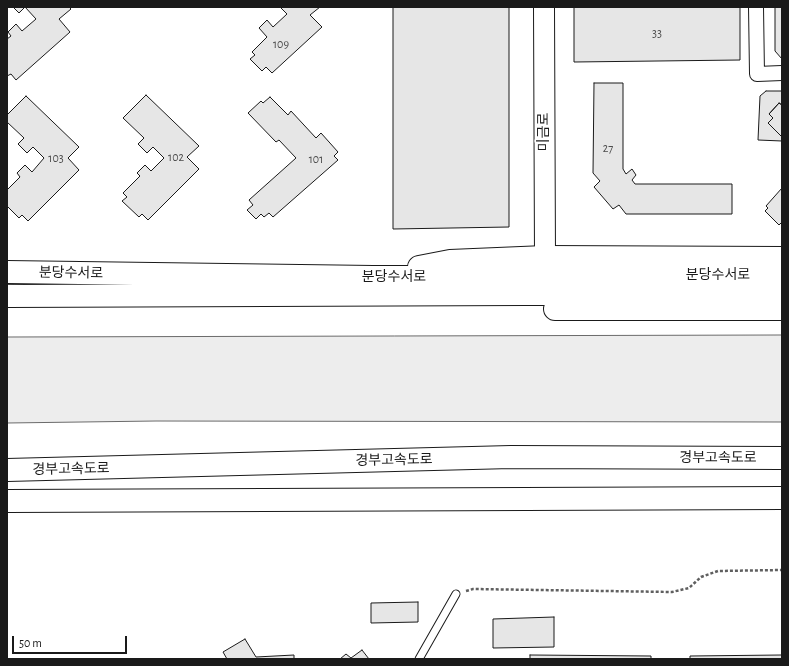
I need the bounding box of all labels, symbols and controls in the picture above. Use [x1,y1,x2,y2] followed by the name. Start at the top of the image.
[652,26,662,40] house number: 33
[273,37,289,51] house number: 109
[536,113,552,151] street label: 미금로
[603,141,613,155] house number: 27
[168,150,184,164] house number: 102
[48,151,64,165] house number: 103
[309,152,323,166] house number: 101
[39,264,103,282] street label: 분당수서로
[686,267,750,283] street label: 분당수서로
[362,269,426,285] street label: 분당수서로
[679,450,757,466] street label: 경부고속도로
[355,451,433,469] street label: 경부고속도로
[32,460,110,478] street label: 경부고속도로
[14,628,129,654] scale bar
[19,637,42,649] text: 50 m

